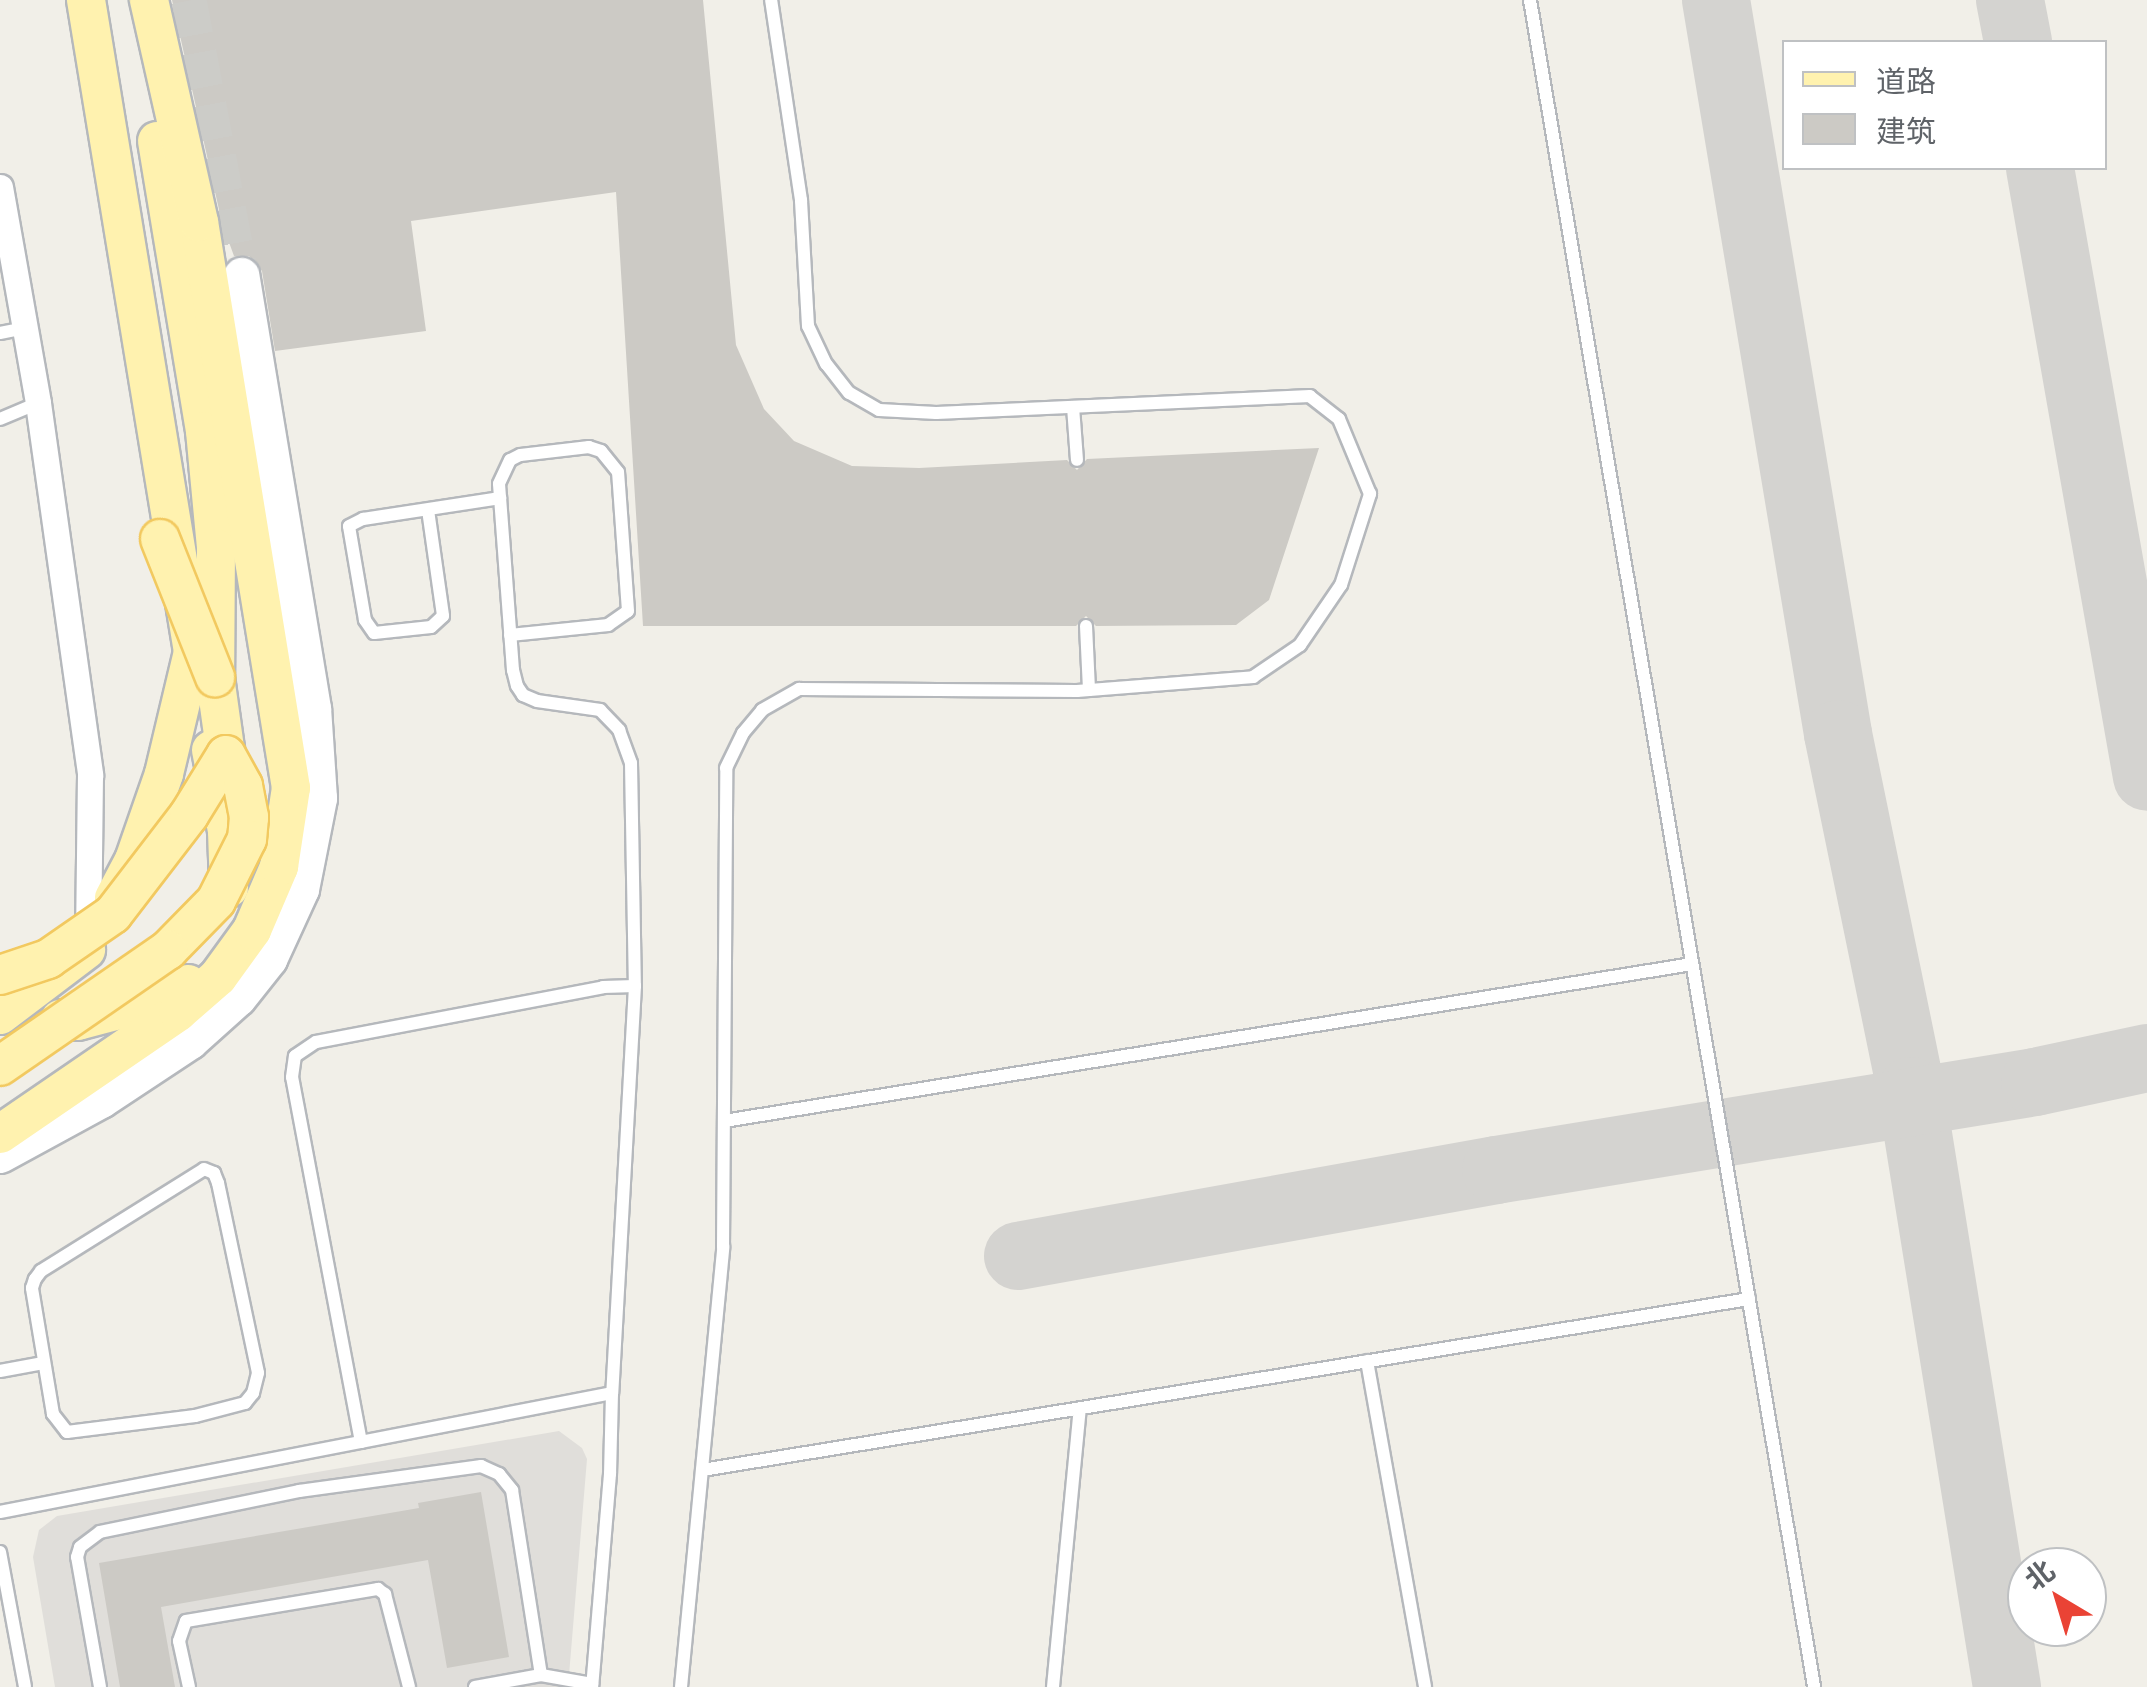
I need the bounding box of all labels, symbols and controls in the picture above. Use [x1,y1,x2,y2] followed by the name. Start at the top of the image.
[1782,40,2107,170] legend
[1876,62,1936,100] text: 道路
[1876,112,1936,150] text: 建筑
[2007,1547,2107,1647] north arrow
[2018,1552,2061,1597] text: 北

